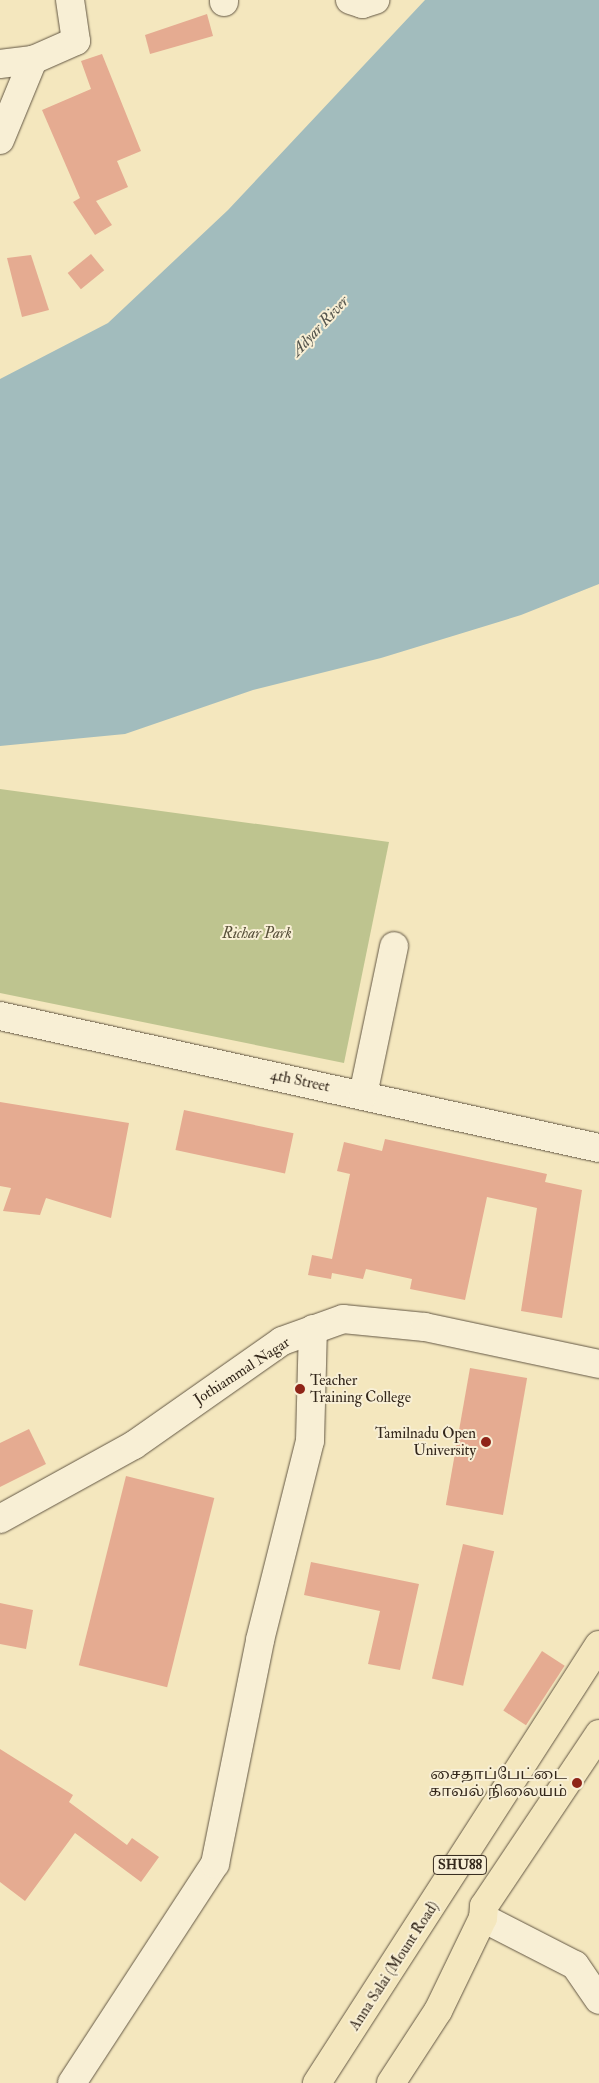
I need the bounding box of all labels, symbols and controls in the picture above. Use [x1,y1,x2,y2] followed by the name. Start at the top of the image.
[287,292,353,360] water label: Adyar River
[222,925,292,943] park label: Richar Park
[269,1066,331,1096] street label: 4th Street
[191,1333,293,1409] street label: Jothiammal Nagar
[310,1371,411,1406] place label: Teacher Training College
[294,1383,306,1395] marker: Teacher Training College
[375,1424,476,1459] place label: Tamilnadu Open University
[480,1436,492,1448] marker: Tamilnadu Open University
[428,1765,567,1800] place label: சைதாப்பேட்டை காவல் நிலையம்
[571,1777,583,1789] marker: சைதாப்பேட்டை காவல் நிலையம்
[432,1854,488,1876] road number: SHU88
[345,1898,443,2034] street label: Anna Salai (Mount Road)

